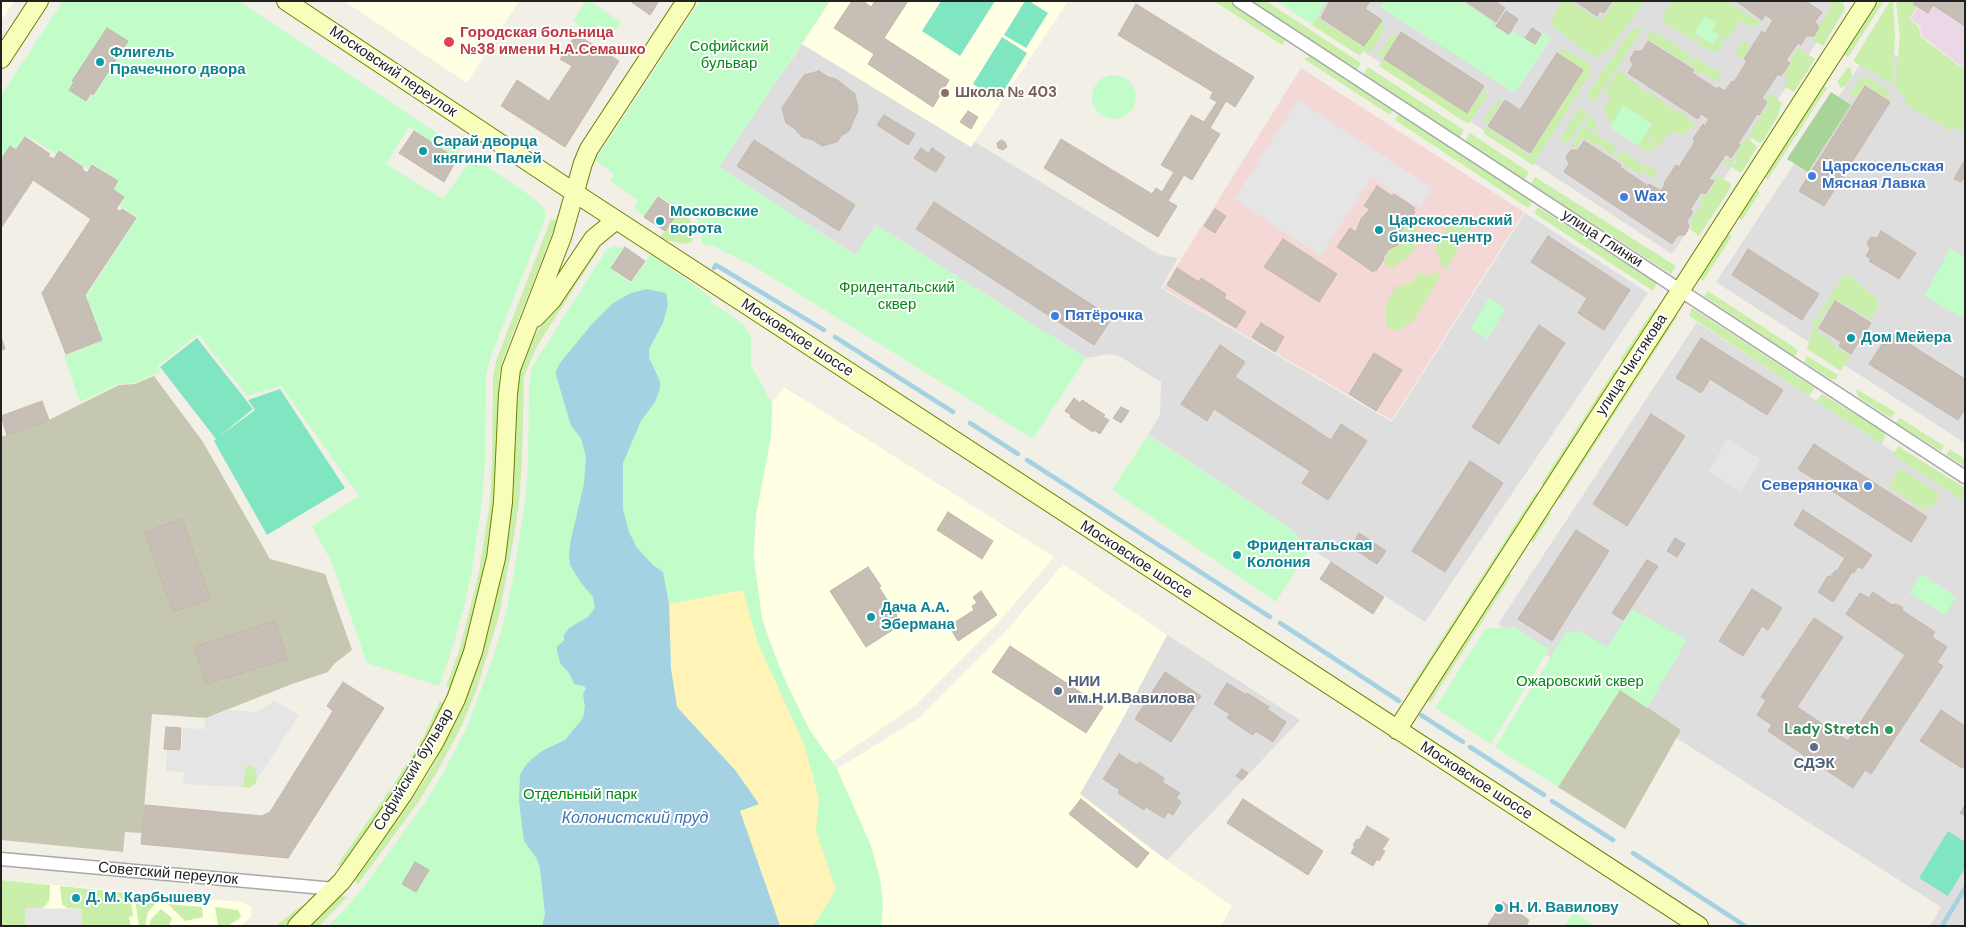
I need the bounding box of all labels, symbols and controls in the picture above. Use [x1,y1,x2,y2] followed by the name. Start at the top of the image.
[326,23,460,121] street label: Московский переулок
[460,24,646,59] place label: Городская больница №38 имени Н.А.Семашко
[442,35,456,49] marker: Городская больница №38 имени Н.А.Семашко
[689,38,769,73] park label: Софийский бульвар
[110,44,245,79] place label: Флигель Прачечного двора
[94,56,106,68] marker: Флигель Прачечного двора
[955,84,1057,102] place label: Школа № 403
[939,87,951,99] marker: Школа № 403
[433,133,542,168] place label: Сарай дворца княгини Палей
[417,145,429,157] marker: Сарай дворца княгини Палей
[1822,158,1944,193] place label: Царскосельская Мясная Лавка
[1806,170,1818,182] marker: Царскосельская Мясная Лавка
[1634,188,1666,206] place label: Wax
[1618,191,1630,203] marker: Wax
[670,203,759,238] place label: Московские ворота
[1558,206,1646,272] street label: улица Глинки
[1389,212,1512,247] place label: Царскосельский бизнес-центр
[654,215,666,227] marker: Московские ворота
[1373,224,1385,236] marker: Царскосельский бизнес-центр
[839,279,955,314] park label: Фридентальский сквер
[738,295,856,381] street label: Московское шоссе
[1065,307,1143,325] place label: Пятёрочка
[1049,310,1061,322] marker: Пятёрочка
[1593,311,1671,419] street label: улица Чистякова
[1861,329,1951,347] place label: Дом Мейера
[1845,332,1857,344] marker: Дом Мейера
[1761,477,1858,495] place label: Северяночка
[1862,480,1874,492] marker: Северяночка
[1077,517,1195,603] street label: Московское шоссе
[1247,537,1372,572] place label: Фридентальская Колония
[1231,549,1243,561] marker: Фридентальская Колония
[881,599,955,634] place label: Дача А.А. Эбермана
[865,611,877,623] marker: Дача А.А. Эбермана
[1068,673,1195,708] place label: НИИ им.Н.И.Вавилова
[1516,673,1644,691] park label: Ожаровский сквер
[1052,685,1064,697] marker: НИИ им.Н.И.Вавилова
[370,706,458,834] street label: Софийский бульвар
[1784,721,1879,739] place label: Lady Stretch
[1883,724,1895,736] marker: Lady Stretch
[1417,738,1535,824] street label: Московское шоссе
[1808,741,1820,753] marker: СДЭК
[1793,755,1835,773] place label: СДЭК
[523,786,637,804] park label: Отдельный парк
[562,809,708,829] water label: Колонистский пруд
[97,859,239,889] street label: Советский переулок
[86,889,211,907] place label: Д. М. Карбышеву
[70,892,82,904] marker: Д. М. Карбышеву
[1509,899,1619,917] place label: Н. И. Вавилову
[1493,902,1505,914] marker: Н. И. Вавилову

